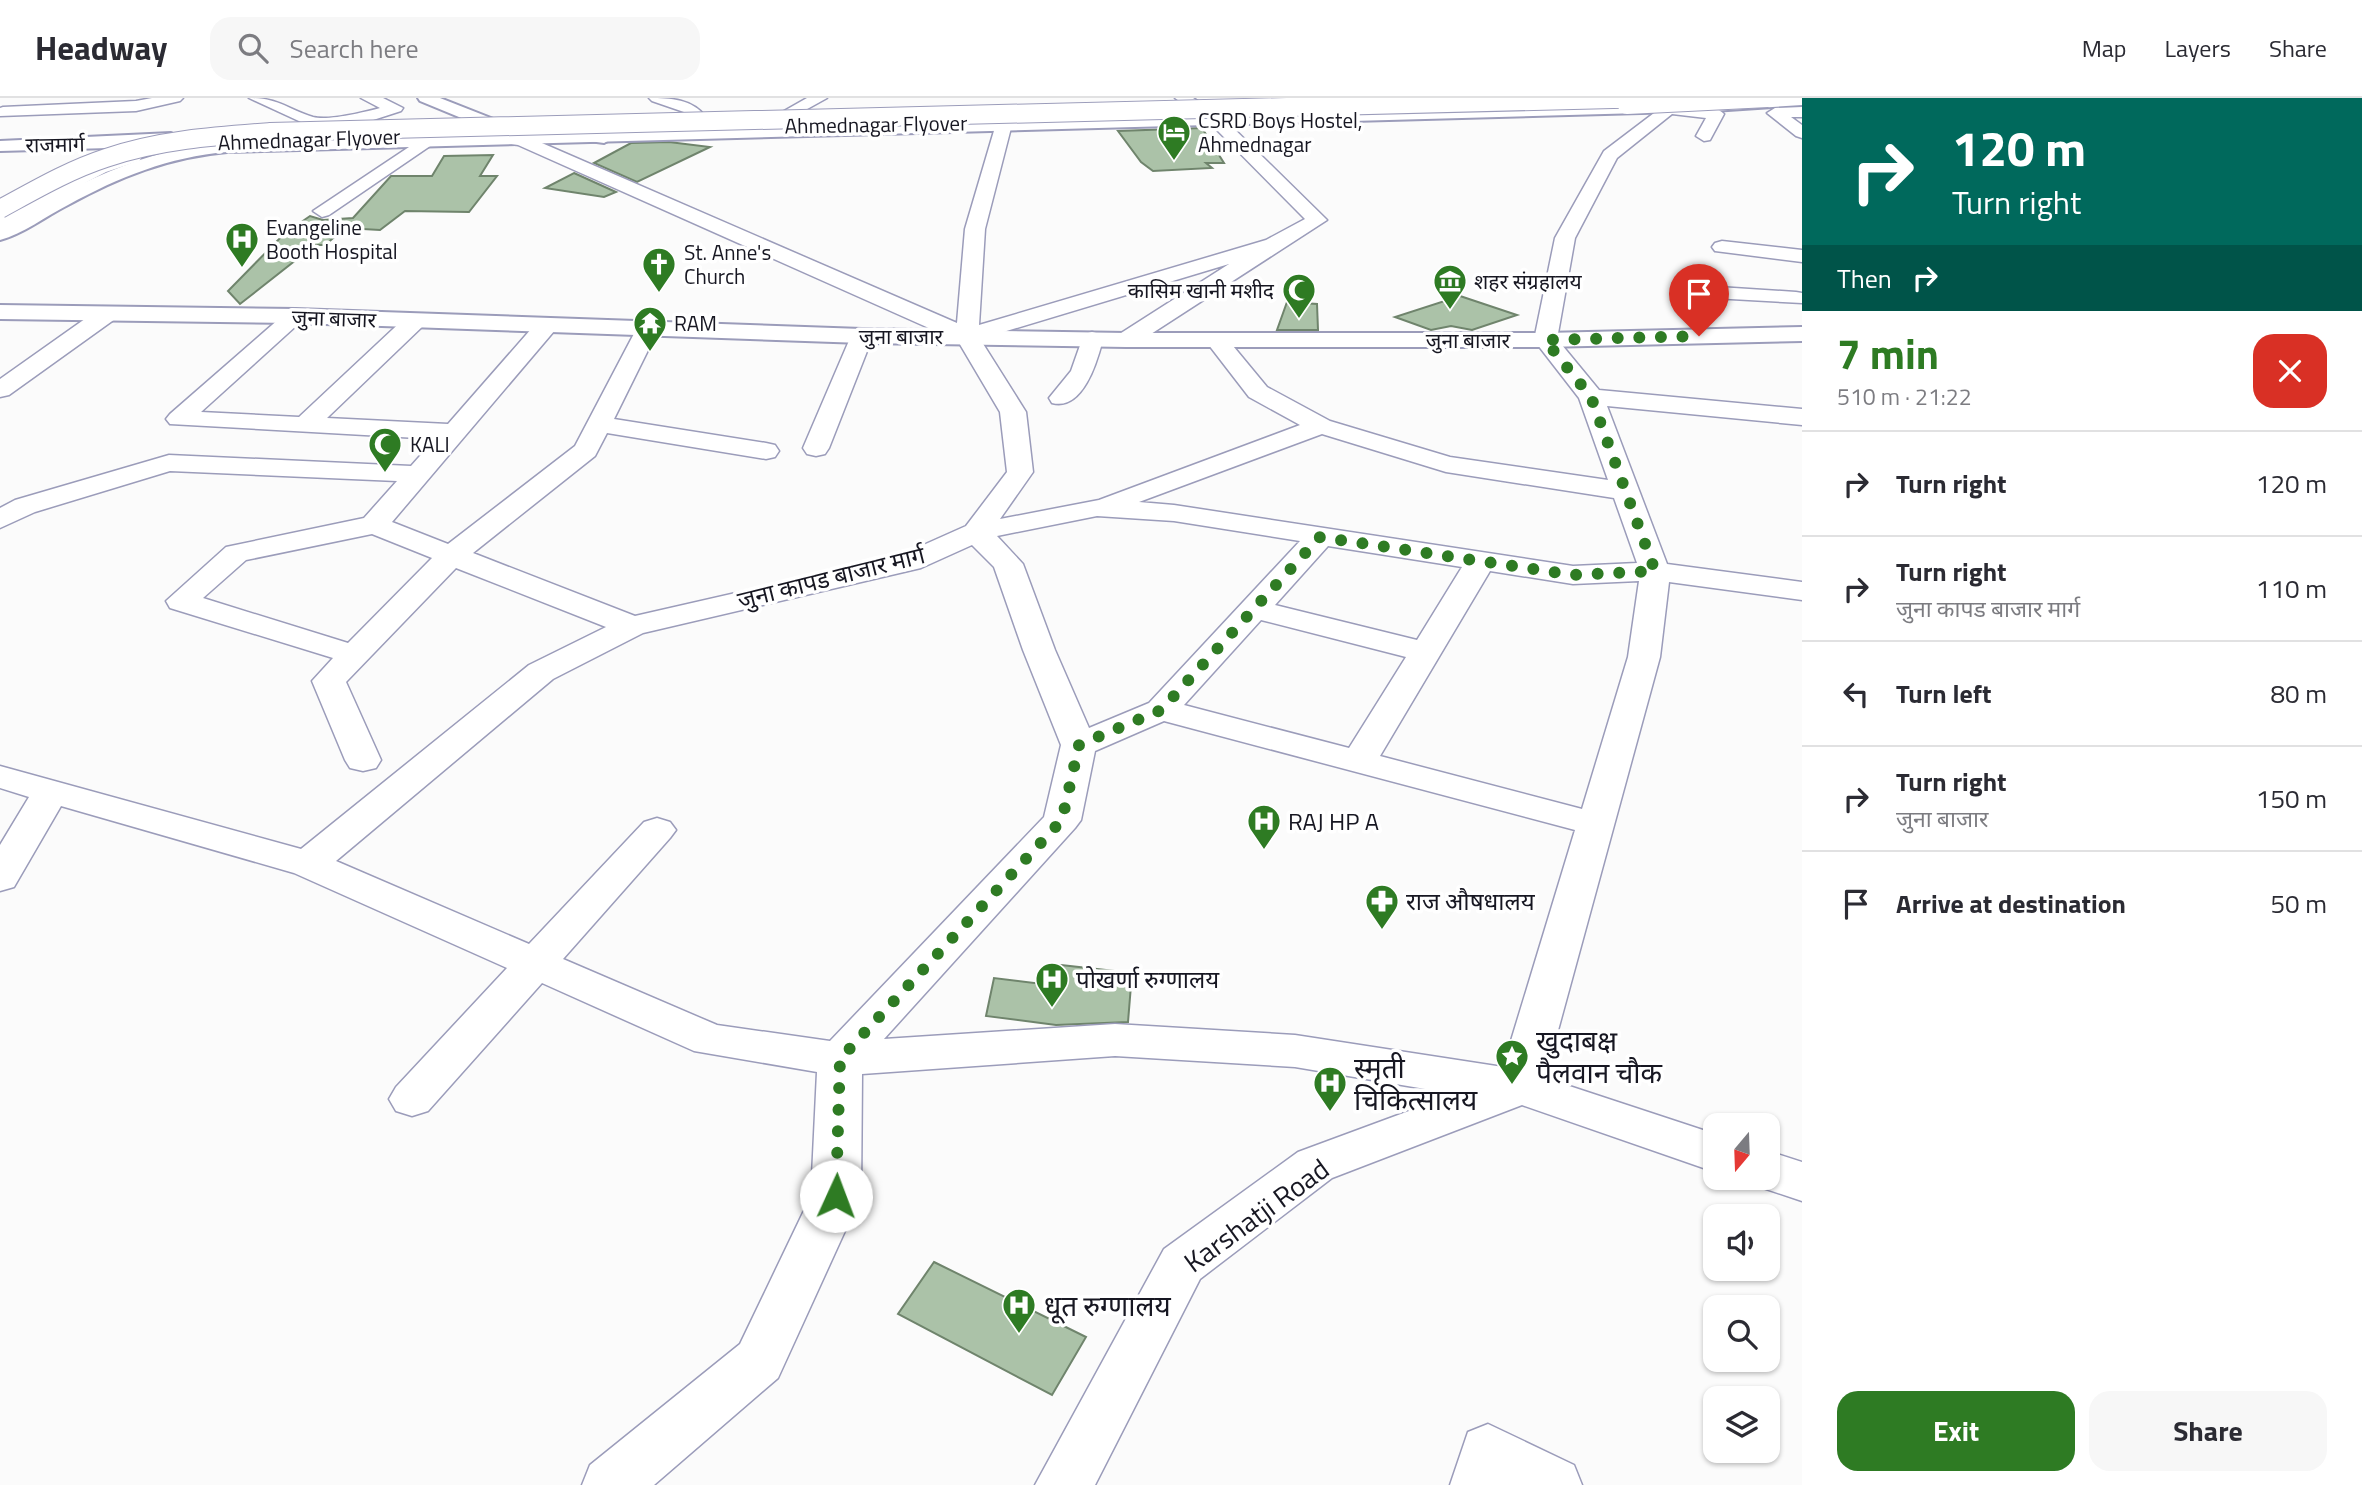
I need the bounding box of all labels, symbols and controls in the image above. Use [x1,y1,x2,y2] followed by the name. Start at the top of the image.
[210,17,700,80] search box
[35,23,168,73] text: Headway
[234,29,272,67] icon: search
[290,29,419,68] text: Search here
[2082,30,2127,66] text: Map
[2165,30,2231,66] text: Layers
[2269,30,2327,66] text: Share
[1198,104,1363,160] place label: CSRD Boys Hostel, Ahmednagar
[784,106,968,142] street label: Ahmednagar Flyover
[1952,110,2086,185] text: 120 m
[1155,113,1193,162] hotel icon: CSRD Boys Hostel, Ahmednagar
[217,120,401,158] street label: Ahmednagar Flyover
[1837,126,1928,217] icon: right
[25,127,86,161] street label: राजमार्ग
[1952,178,2081,226] text: Turn right
[266,211,398,267] place label: Evangeline Booth Hospital
[223,220,261,269] hospital icon: Evangeline Booth Hospital
[684,236,771,292] place label: St. Anne's Church
[640,245,678,294] church icon: St. Anne's Church
[1837,259,1892,298] text: Then
[1906,259,1944,297] icon: right
[1431,262,1469,311] museum icon: शहर संग्रहालय
[1669,264,1729,336] pin
[1474,265,1583,297] place label: शहर संग्रहालय
[1280,271,1318,320] mosque icon: कासिम खानी मशीद
[1128,274,1275,306] place label: कासिम खानी मशीद
[1680,275,1718,313] icon: arrive
[291,301,377,335] street label: जुना बाजार
[631,304,669,353] temple icon: RAM
[674,307,717,339] place label: RAM
[859,320,944,352] street label: जुना बाजार
[1837,321,1939,385] text: 7 min
[1426,324,1511,356] street label: जुना बाजार
[2253,334,2327,408] button: close
[1837,379,1972,414] text: 510 m · 21:22
[366,425,404,474] mosque icon: KALI
[410,428,450,460] place label: KALI
[1896,464,2007,503] text: Turn right
[2256,464,2327,503] text: 120 m
[1837,465,1875,503] icon: right
[733,536,930,618] street label: जुना कापड बाजार मार्ग
[1896,552,2007,591] text: Turn right
[2256,569,2327,608] text: 110 m
[1837,570,1875,608] icon: right
[1896,591,2080,626] text: जुना कापड बाजार मार्ग
[1896,674,1991,713] text: Turn left
[2270,674,2327,713] text: 80 m
[1837,675,1875,713] icon: left
[1896,762,2007,801] text: Turn right
[2256,779,2327,818] text: 150 m
[1837,780,1875,818] icon: right
[1896,801,1988,836] text: जुना बाजार
[1245,802,1283,851] hospital icon: RAJ HP A
[1288,803,1379,839] place label: RAJ HP A
[1363,882,1401,931] pharmacy icon: राज औषधालय
[1406,883,1536,919] place label: राज औषधालय
[1896,884,2126,923] text: Arrive at destination
[2270,884,2327,923] text: 50 m
[1837,885,1875,923] icon: arrive
[1033,960,1071,1009] hospital icon: पोखर्णा रुग्णालय
[1076,961,1220,997] place label: पोखर्णा रुग्णालय
[1536,1019,1662,1094] place label: खुदाबक्ष पैलवान चौक
[1493,1037,1531,1086] place icon: खुदाबक्ष पैलवान चौक
[1354,1046,1478,1121] place label: स्मृती चिकित्सालय
[1311,1064,1349,1113] hospital icon: स्मृती चिकित्सालय
[1703,1113,1780,1190] north arrow
[1703,1113,1780,1463] map controls
[1174,1147,1338,1283] street label: Karshatji Road
[799,1159,873,1233] position arrow
[1703,1204,1780,1281] button: sound
[1044,1284,1171,1327] place label: धूत रुग्णालय
[1000,1286,1038,1335] hospital icon: धूत रुग्णालय
[1703,1295,1780,1372] button: search
[1703,1386,1780,1463] button: layers
[1837,1391,2075,1471] button: Exit
[2089,1391,2327,1471] button: Share

